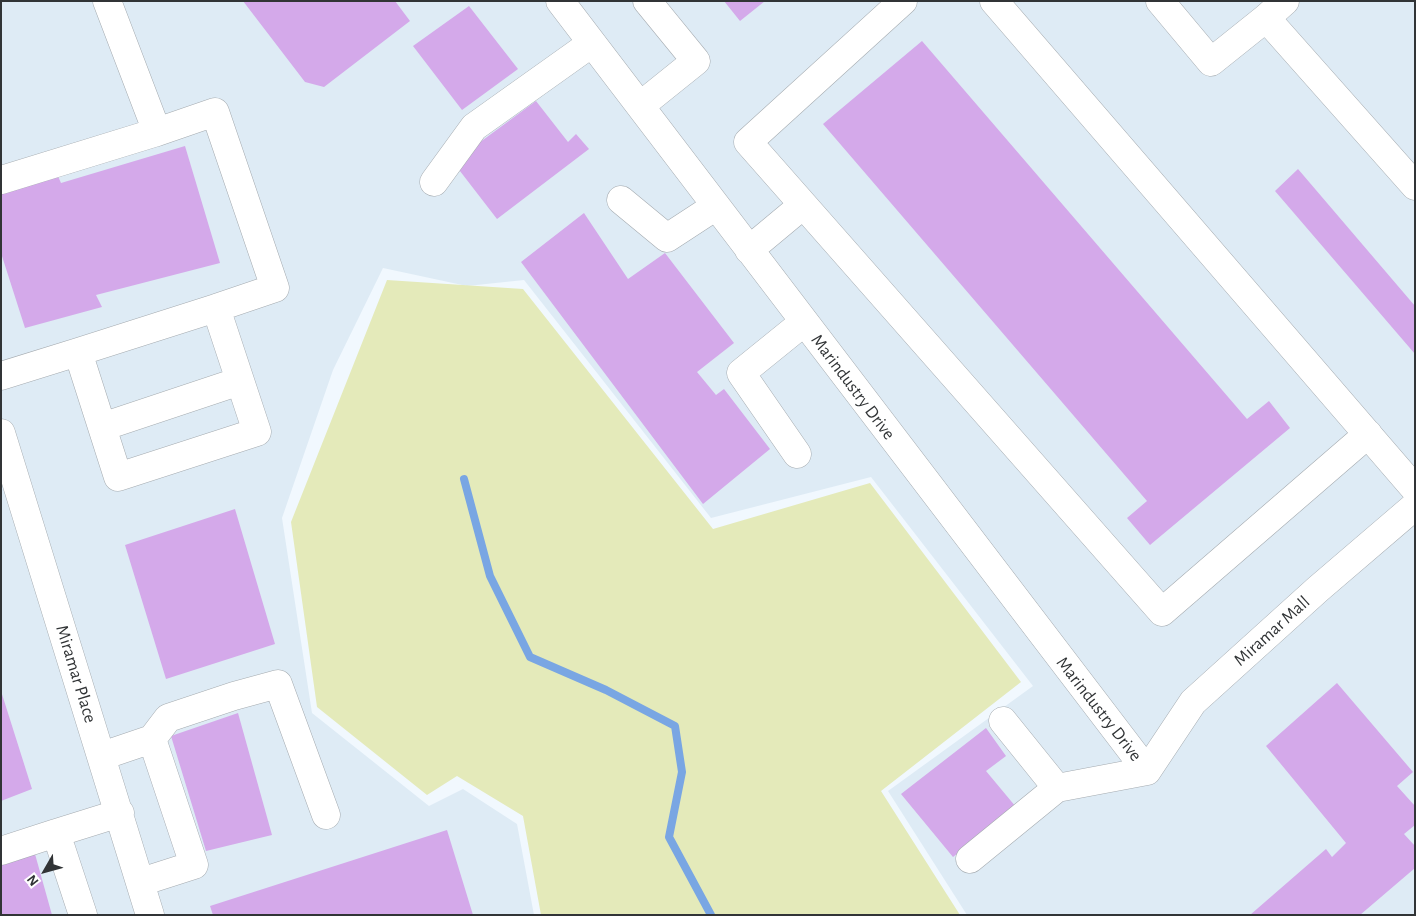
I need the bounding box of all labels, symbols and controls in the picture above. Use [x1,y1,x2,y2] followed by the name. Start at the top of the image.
[806,330,900,444] street label: Marindustry Drive
[1230,591,1314,671] street label: Miramar Mall
[51,623,101,725] street label: Miramar Place
[1052,652,1146,766] street label: Marindustry Drive
[20,846,70,896] north arrow
[25,872,42,888] text: N

